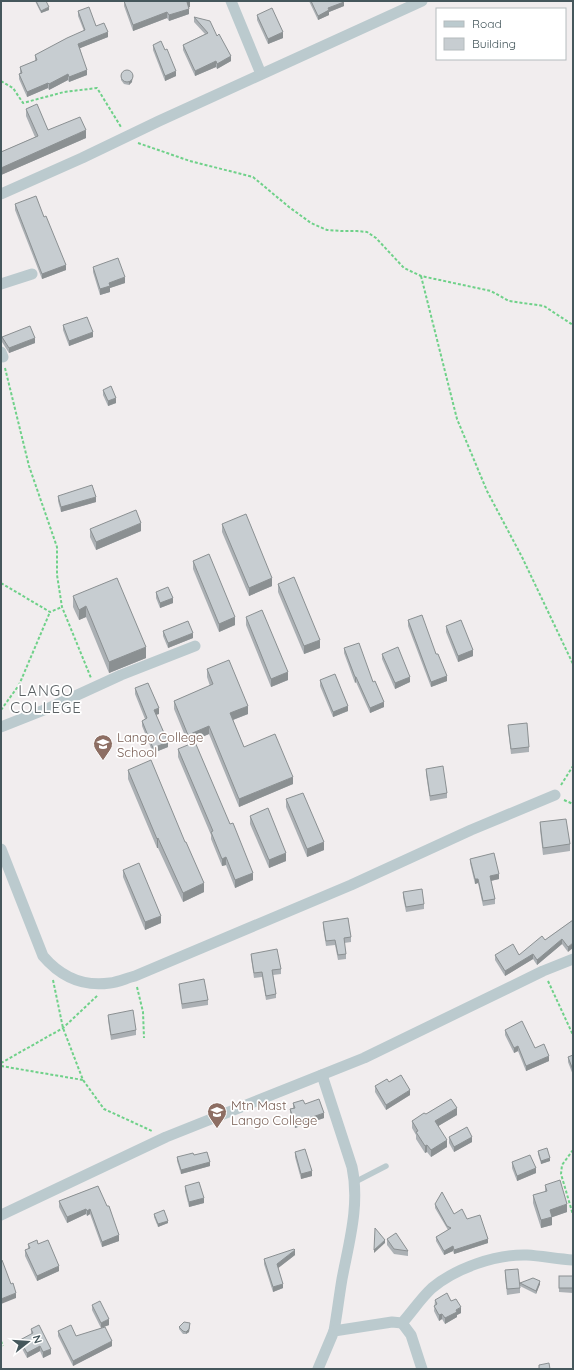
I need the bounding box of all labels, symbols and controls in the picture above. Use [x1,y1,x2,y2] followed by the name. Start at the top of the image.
[436,8,566,60] legend
[472,16,502,31] text: Road
[472,36,516,51] text: Building
[10,681,82,717] district label: LANGO COLLEGE
[117,729,203,760] place label: Lango College School
[92,733,114,761] school or university icon: Lango College School
[231,1097,317,1128] place label: Mtn Mast Lango College
[206,1101,228,1129] school or university icon: Mtn Mast Lango College
[8,1322,48,1362] north arrow
[30,1333,45,1345] text: N

